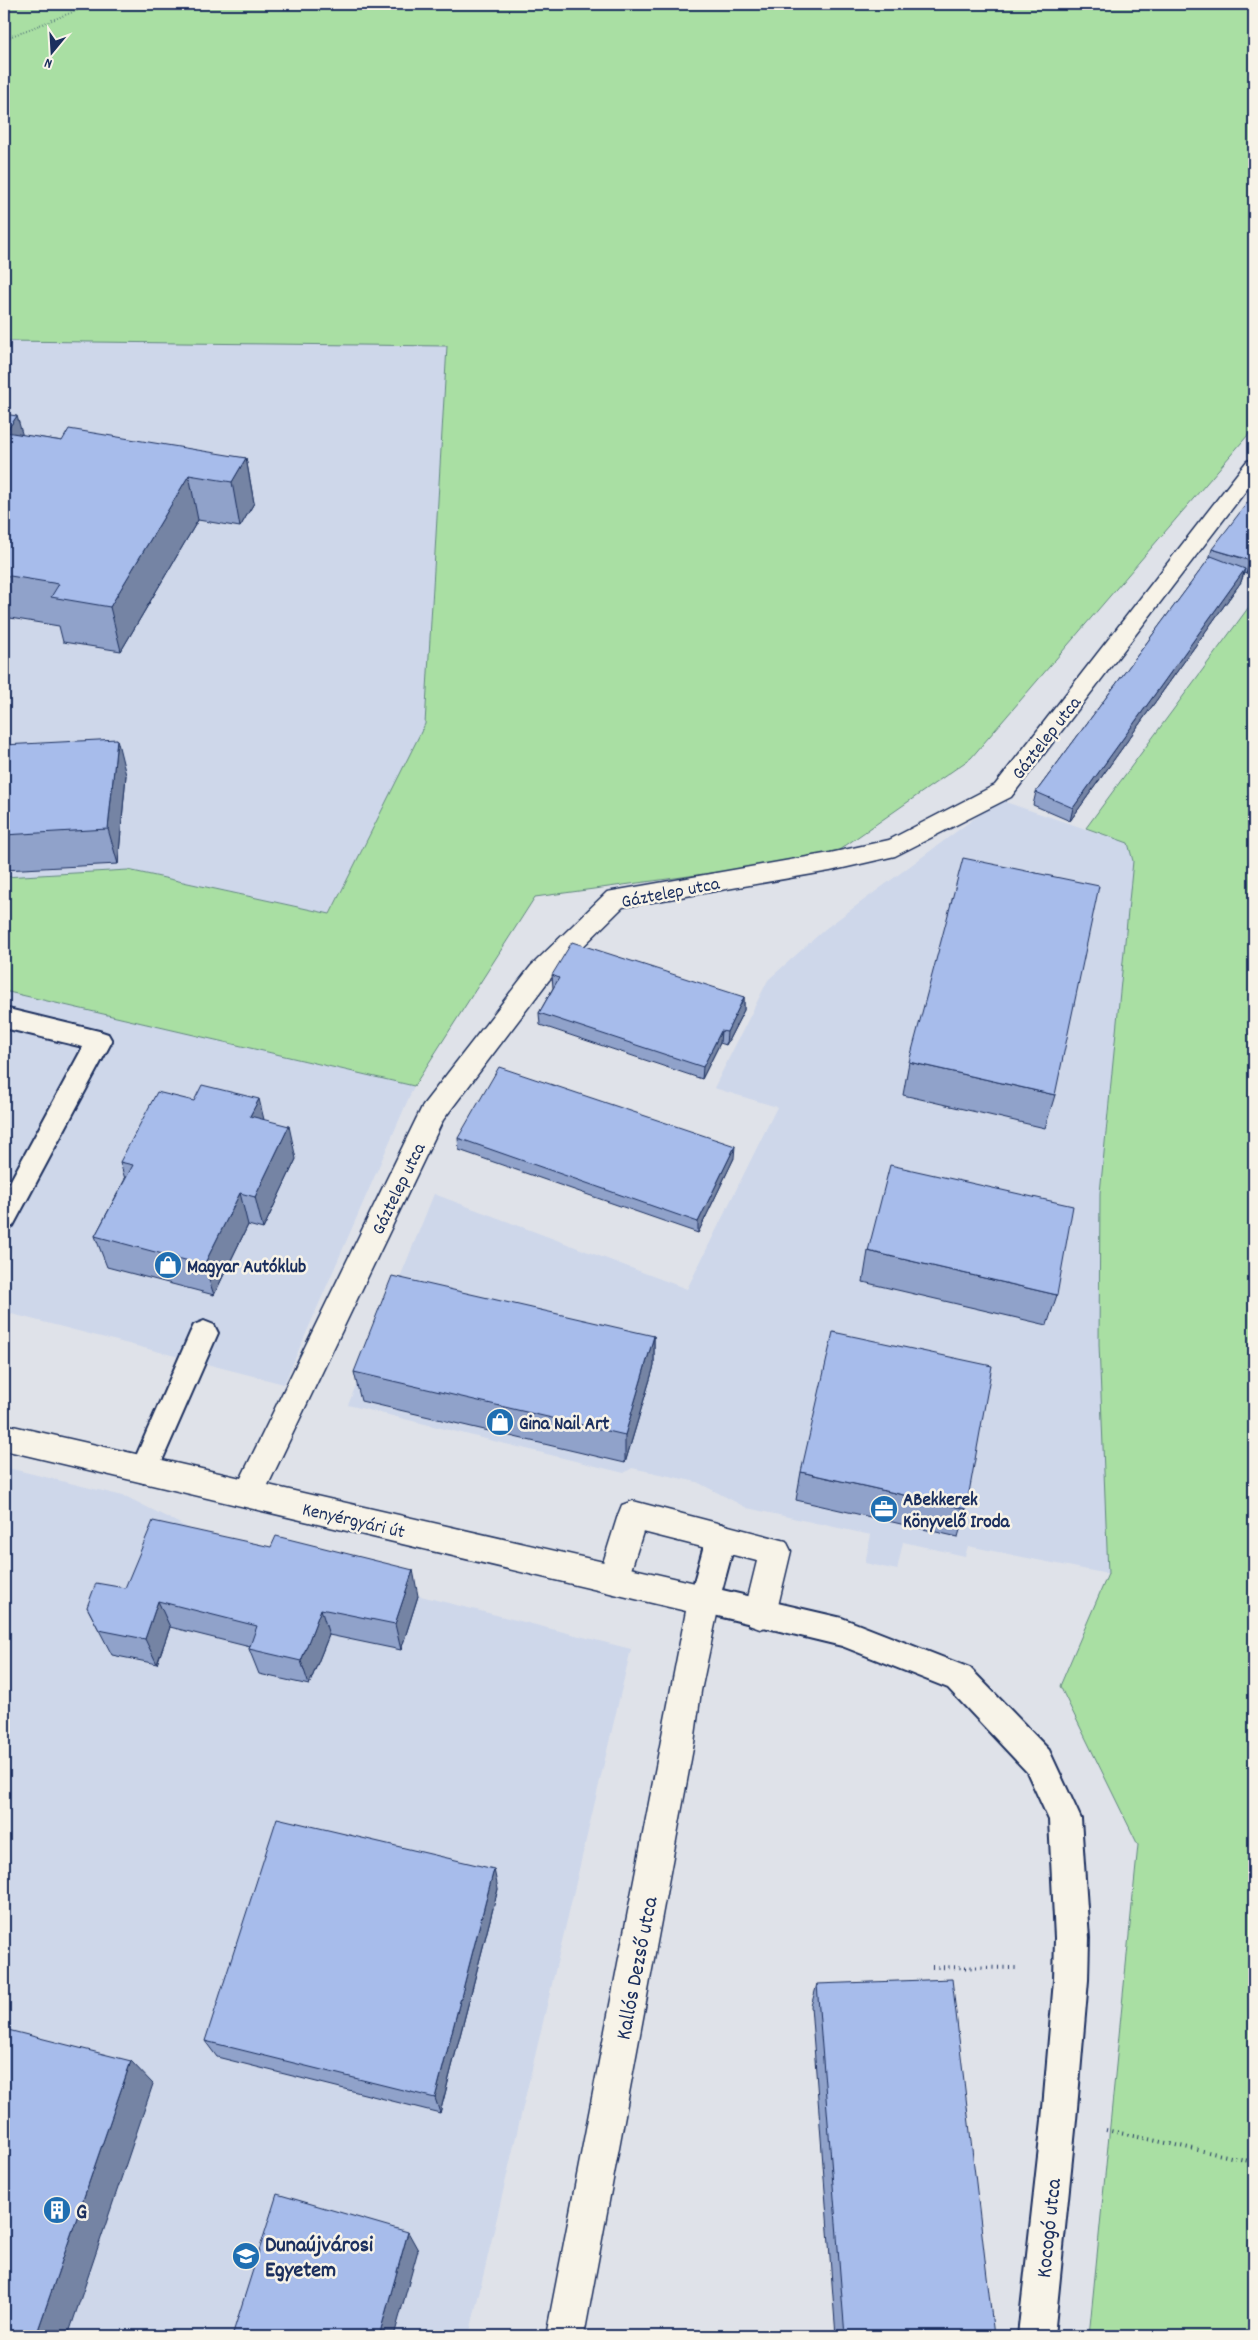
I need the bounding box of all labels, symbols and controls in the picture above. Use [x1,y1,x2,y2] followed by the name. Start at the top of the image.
[28,28,78,78] north arrow
[42,52,55,73] text: N
[1007,691,1090,787] street label: Gáztelep utca
[619,871,723,917] street label: Gáztelep utca
[366,1138,435,1240] street label: Gáztelep utca
[153,1250,183,1280] shop icon: Magyar Autóklub
[187,1255,306,1282] place label: Magyar Autóklub
[485,1407,515,1437] shop icon: Gina Nail Art
[519,1412,609,1439] place label: Gina Nail Art
[903,1488,1011,1537] place label: ABekkerek Könyvelő Iroda
[869,1494,899,1524] office icon: ABekkerek Könyvelő Iroda
[299,1498,407,1547] street label: Kenyérgyári út
[609,1894,668,2043] street label: Kallós Dezső utca
[1030,2176,1071,2280] street label: Kocogó utca
[42,2195,72,2225] building icon: G
[76,2198,87,2229] place label: G
[265,2231,373,2287] place label: Dunaújvárosi Egyetem
[231,2241,261,2271] school or university icon: Dunaújvárosi Egyetem

